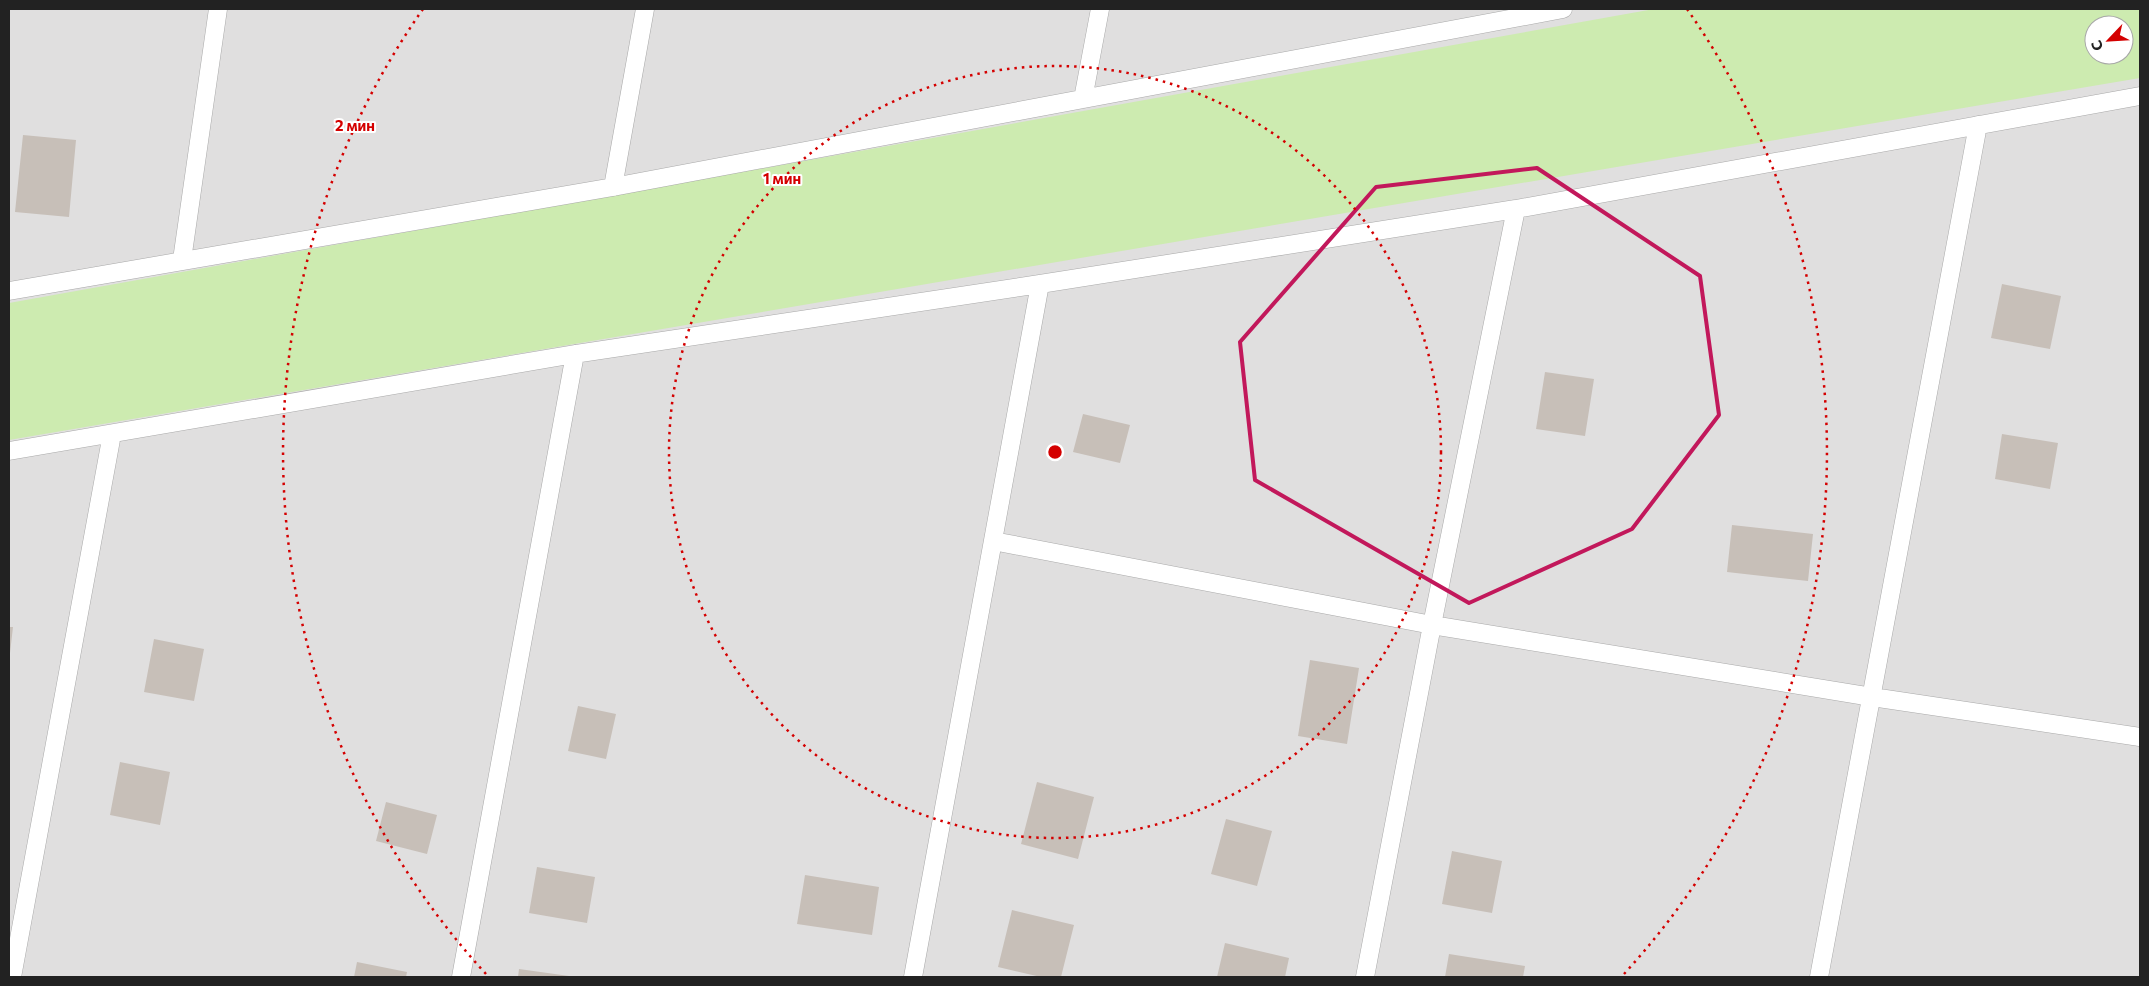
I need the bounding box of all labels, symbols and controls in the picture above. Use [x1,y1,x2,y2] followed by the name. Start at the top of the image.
[2084,15,2134,65] north arrow
[2087,38,2106,54] text: С
[335,116,375,134] text: 2 мин
[763,169,801,187] text: 1 мин
[1046,443,1064,461] centre of rings

